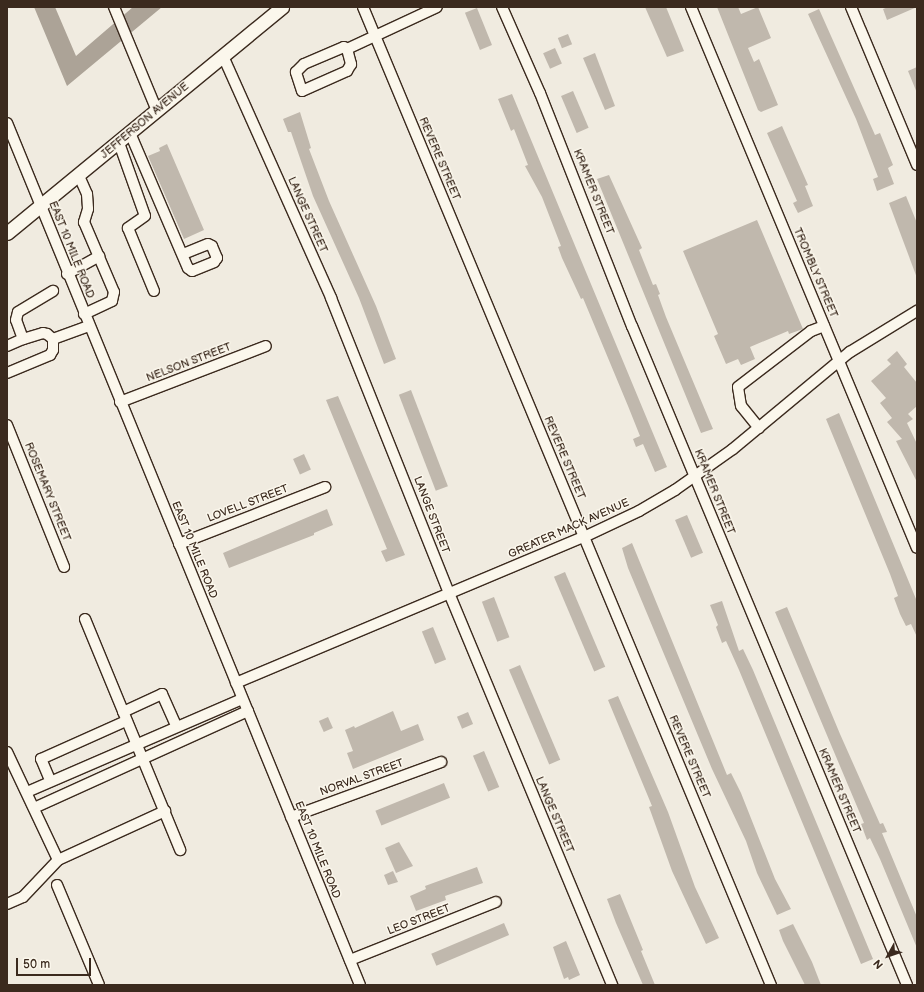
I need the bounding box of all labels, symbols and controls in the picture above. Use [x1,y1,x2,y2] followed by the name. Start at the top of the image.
[98,80,192,162] street label: JEFFERSON AVENUE
[416,115,462,203] street label: REVERE STREET
[570,147,616,237] street label: KRAMER STREET
[284,175,330,255] street label: LANGE STREET
[45,199,97,301] street label: EAST 10 MILE ROAD
[790,226,840,320] street label: TROMBLY STREET
[145,341,233,385] street label: NELSON STREET
[541,414,587,502] street label: REVERE STREET
[21,441,73,543] street label: ROSEMARY STREET
[691,447,737,537] street label: KRAMER STREET
[410,474,452,556] street label: LANGE STREET
[206,482,290,526] street label: LOVELL STREET
[507,496,631,562] street label: GREATER MACK AVENUE
[168,499,220,601] street label: EAST 10 MILE ROAD
[666,713,712,801] street label: REVERE STREET
[815,746,863,836] street label: KRAMER STREET
[318,757,406,799] street label: NORVAL STREET
[532,775,576,855] street label: LANGE STREET
[291,799,343,901] street label: EAST 10 MILE ROAD
[385,902,453,938] street label: LEO STREET
[868,936,908,976] north arrow
[18,950,93,976] scale bar
[23,957,50,972] text: 50 m
[871,957,886,971] text: N

